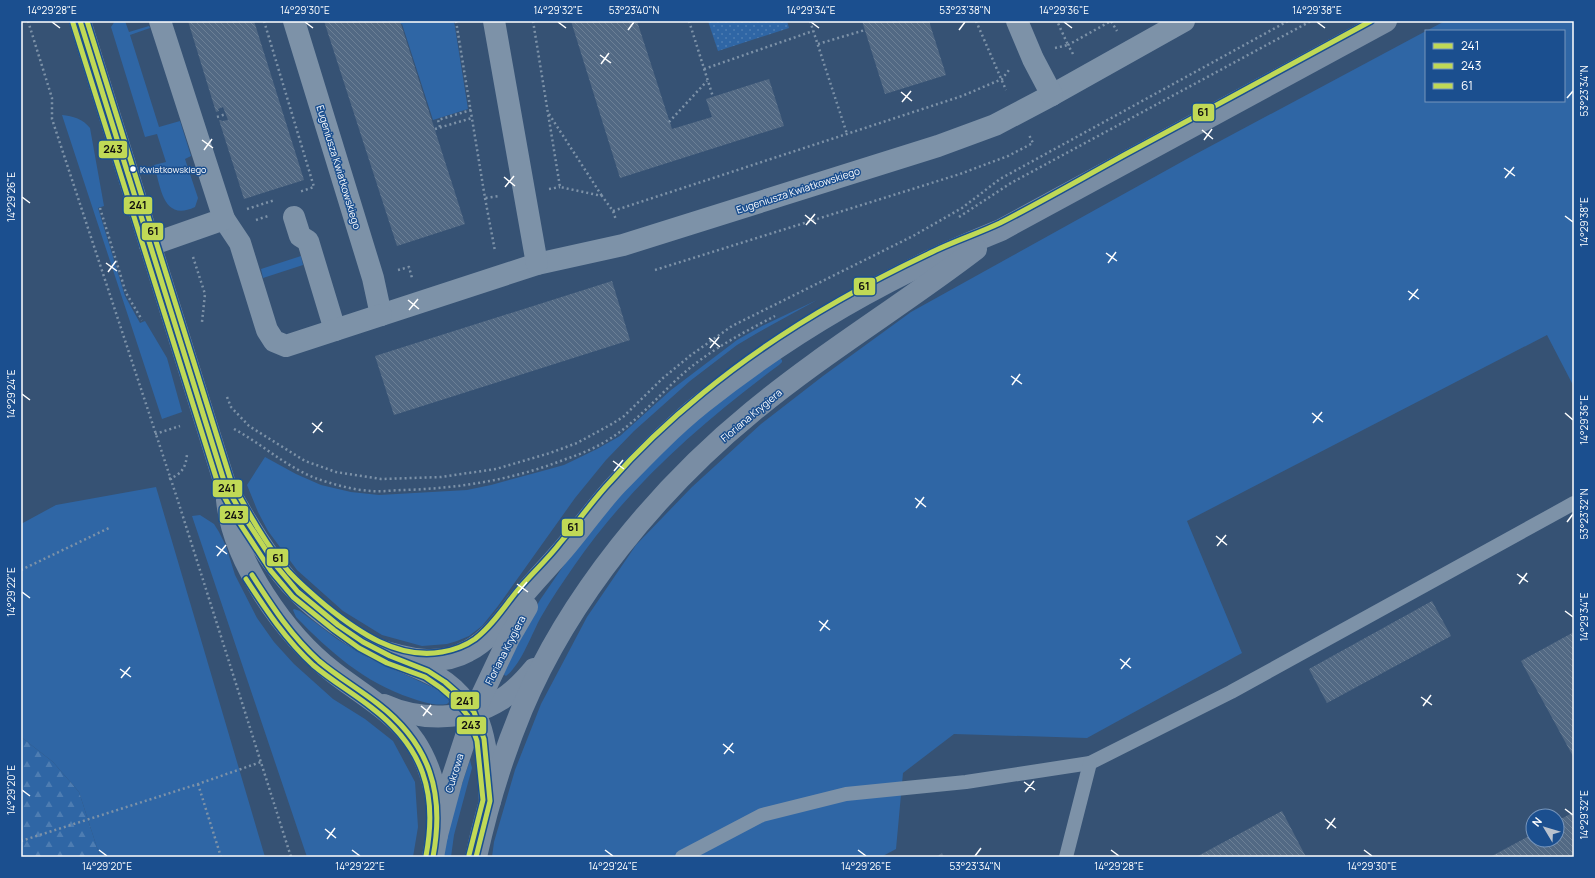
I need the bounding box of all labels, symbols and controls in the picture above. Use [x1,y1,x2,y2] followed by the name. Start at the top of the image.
[27,3,77,17] text: 14°29'28"E
[280,3,330,17] text: 14°29'30"E
[533,3,583,17] text: 14°29'32"E
[609,3,660,17] text: 53°23'40"N
[786,3,836,17] text: 14°29'34"E
[939,3,991,17] text: 53°23'38"N
[1039,3,1089,17] text: 14°29'36"E
[1292,3,1342,17] text: 14°29'38"E
[1425,30,1565,102] legend
[1461,37,1479,54] text: 241
[1461,57,1481,74] text: 243
[1577,65,1591,117] text: 53°23'34"N
[1461,77,1473,94] text: 61
[313,103,365,231] street label: Eugeniusza Kwiatkowskiego
[1192,103,1215,122] line badge: 61
[1197,104,1209,119] text: 61
[98,140,128,159] line badge: 243
[103,141,123,156] text: 243
[140,163,206,176] place label: Kwiatkowskiego
[734,163,862,217] street label: Eugeniusza Kwiatkowskiego
[128,164,138,174] marker: Kwiatkowskiego
[4,172,18,222] text: 14°29'26"E
[123,196,153,215] line badge: 241
[129,197,147,212] text: 241
[1577,197,1591,247] text: 14°29'38"E
[141,222,164,241] line badge: 61
[147,223,159,238] text: 61
[853,277,876,296] line badge: 61
[858,278,870,293] text: 61
[4,369,18,419] text: 14°29'24"E
[717,385,785,445] street label: Floriana Krygiera
[1577,395,1591,445] text: 14°29'36"E
[212,479,243,498] line badge: 241
[218,480,236,495] text: 241
[1577,488,1591,540] text: 53°23'32"N
[219,505,249,524] line badge: 243
[224,507,244,522] text: 243
[561,518,584,537] line badge: 61
[567,519,579,534] text: 61
[266,548,289,567] line badge: 61
[272,550,284,565] text: 61
[4,567,18,617] text: 14°29'22"E
[1577,592,1591,642] text: 14°29'34"E
[482,613,528,687] street label: Floriana Krygiera
[450,691,480,710] line badge: 241
[456,693,474,708] text: 241
[456,716,487,735] line badge: 243
[461,717,481,732] text: 243
[441,752,467,794] street label: Cukrowa
[4,765,18,815] text: 14°29'20"E
[1577,790,1591,840] text: 14°29'32"E
[1525,808,1565,848] north arrow
[1528,814,1545,829] text: N
[82,859,132,873] text: 14°29'20"E
[335,859,385,873] text: 14°29'22"E
[588,859,638,873] text: 14°29'24"E
[841,859,891,873] text: 14°29'26"E
[949,859,1001,873] text: 53°23'34"N
[1094,859,1144,873] text: 14°29'28"E
[1347,859,1397,873] text: 14°29'30"E

